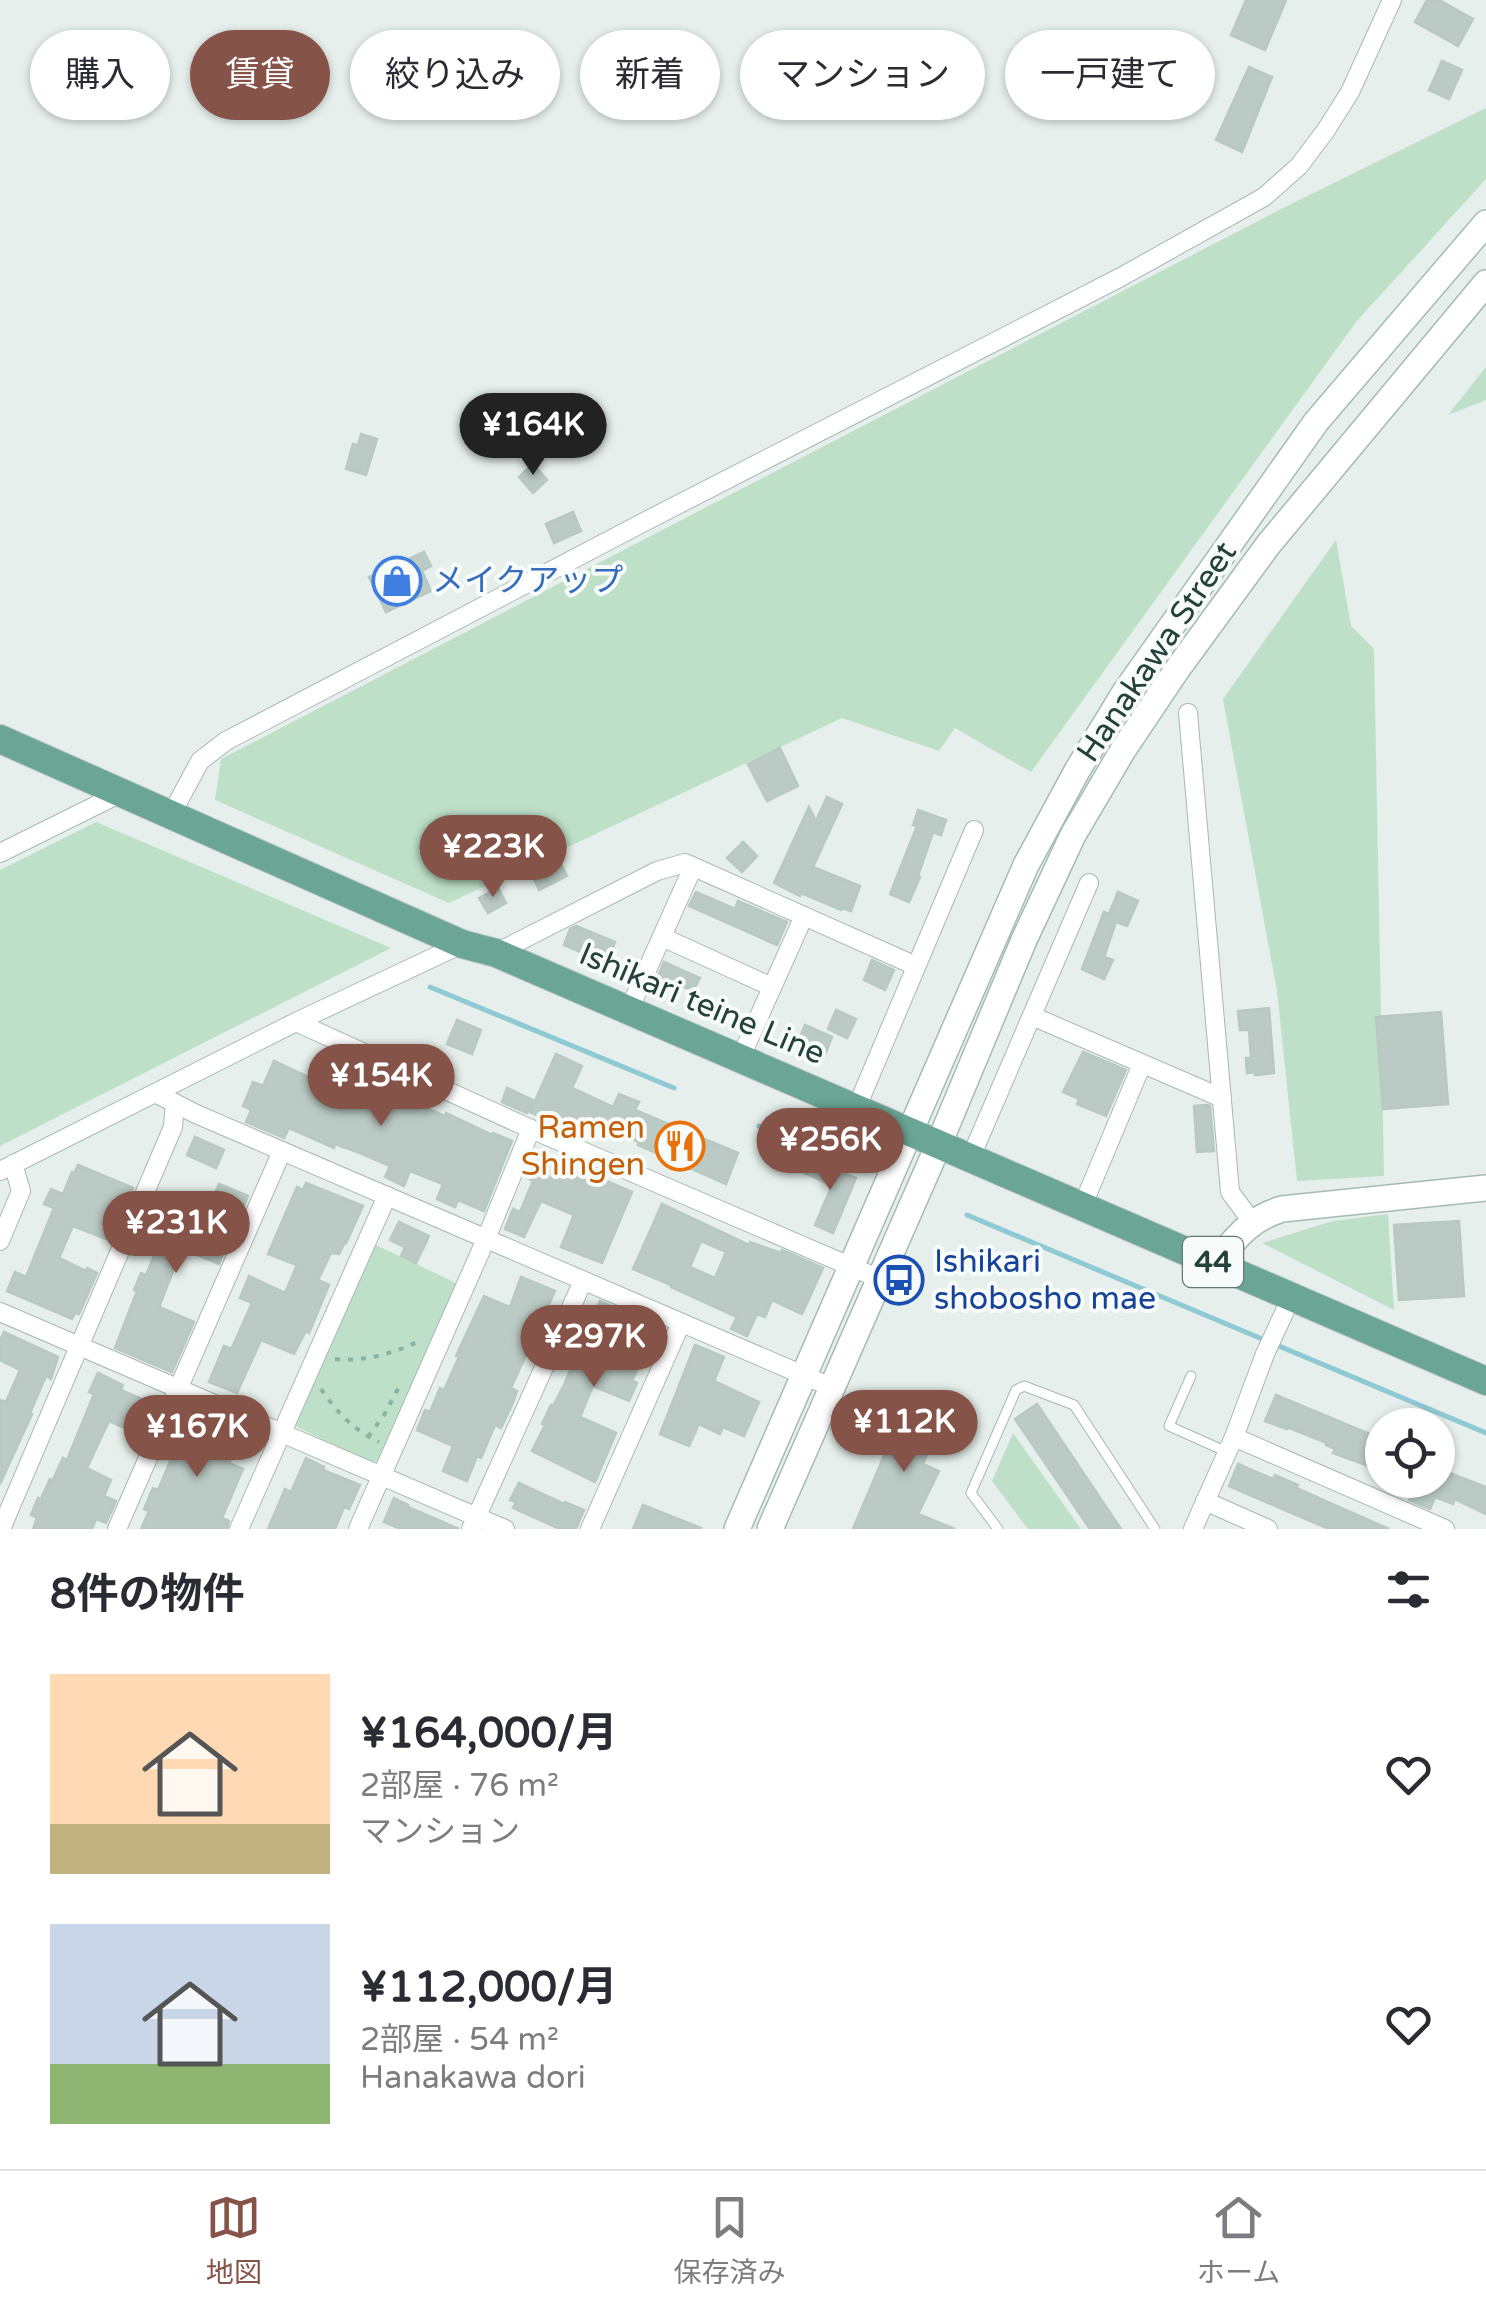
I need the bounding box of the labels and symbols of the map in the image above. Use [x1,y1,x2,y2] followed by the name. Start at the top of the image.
[463,393,603,478] pin: ¥164K
[1069,535,1245,769] street label: Hanakawa Street
[371,555,423,607] shop icon: メイクアップ
[432,562,623,600] place label: メイクアップ
[423,815,563,900] pin: ¥223K
[573,935,831,1073] street label: Ishikari teine Line
[311,1044,451,1129] pin: ¥154K
[760,1108,900,1193] pin: ¥256K
[521,1109,645,1184] place label: Ramen Shingen
[654,1120,706,1172] restaurant icon: Ramen Shingen
[106,1191,246,1276] pin: ¥231K
[1183,1237,1243,1287] road number: 44
[934,1243,1156,1318] place label: Ishikari shobosho mae
[873,1254,925,1306] bus stop icon: Ishikari shobosho mae
[524,1305,664,1390] pin: ¥297K
[834,1390,974,1475] pin: ¥112K
[127,1395,267,1480] pin: ¥167K

